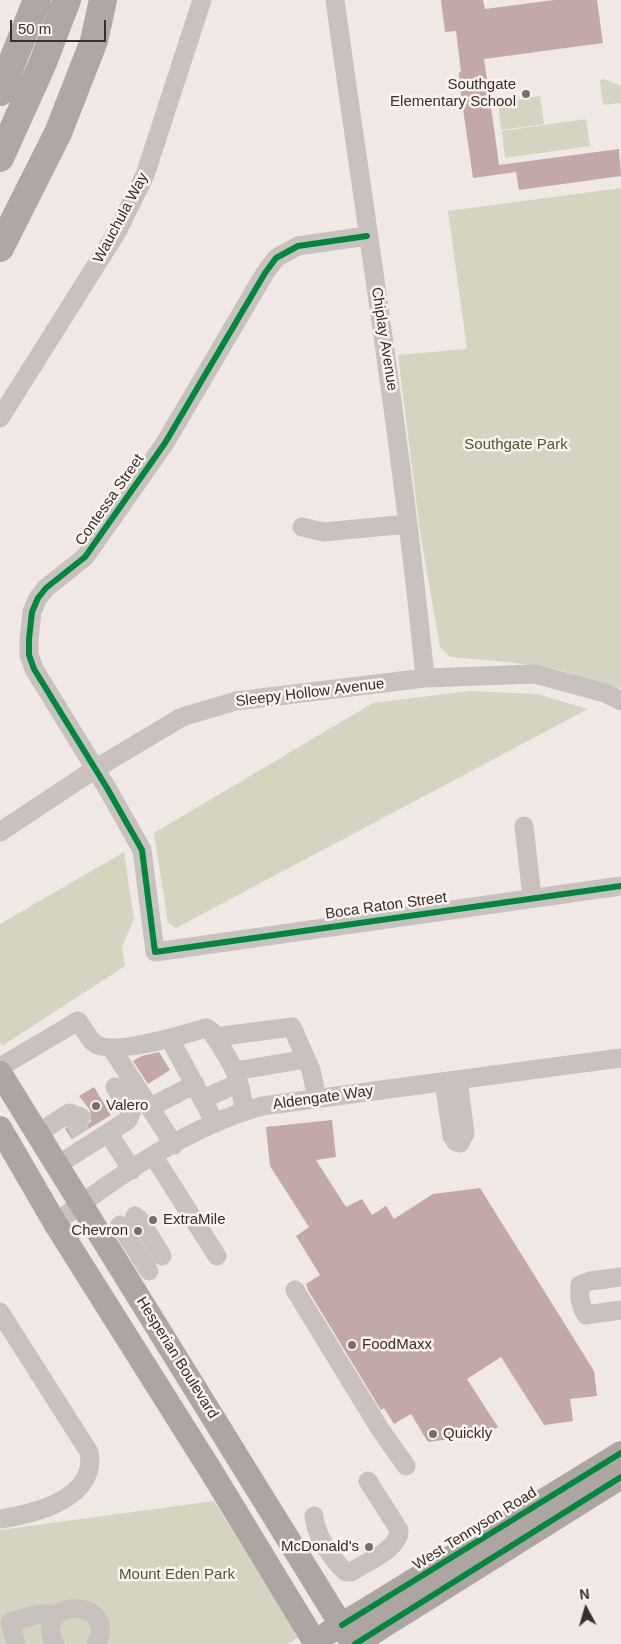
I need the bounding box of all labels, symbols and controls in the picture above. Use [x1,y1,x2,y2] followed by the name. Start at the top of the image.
[12,10,109,42] scale bar
[18,20,51,37] text: 50 m
[390,76,516,111] place label: Southgate Elementary School
[520,88,532,100] marker: Southgate Elementary School
[90,170,152,266] street label: Wauchula Way
[367,286,401,392] street label: Chiplay Avenue
[464,436,568,454] park label: Southgate Park
[72,451,148,549] street label: Contessa Street
[235,675,385,711] street label: Sleepy Hollow Avenue
[324,889,448,923] street label: Boca Raton Street
[272,1082,374,1114] street label: Aldengate Way
[106,1097,148,1115] place label: Valero
[90,1100,102,1112] marker: Valero
[163,1211,226,1229] place label: ExtraMile
[147,1214,159,1226] marker: ExtraMile
[71,1222,128,1240] place label: Chevron
[132,1225,144,1237] marker: Chevron
[132,1294,222,1422] street label: Hesperian Boulevard
[362,1336,432,1354] place label: FoodMaxx
[346,1339,358,1351] marker: FoodMaxx
[443,1425,492,1443] place label: Quickly
[427,1428,439,1440] marker: Quickly
[410,1484,540,1574] street label: West Tennyson Road
[281,1538,359,1556] place label: McDonald's
[363,1541,375,1553] marker: McDonald's
[119,1566,235,1584] park label: Mount Eden Park
[561,1584,611,1634] north arrow
[579,1586,590,1603] text: N

